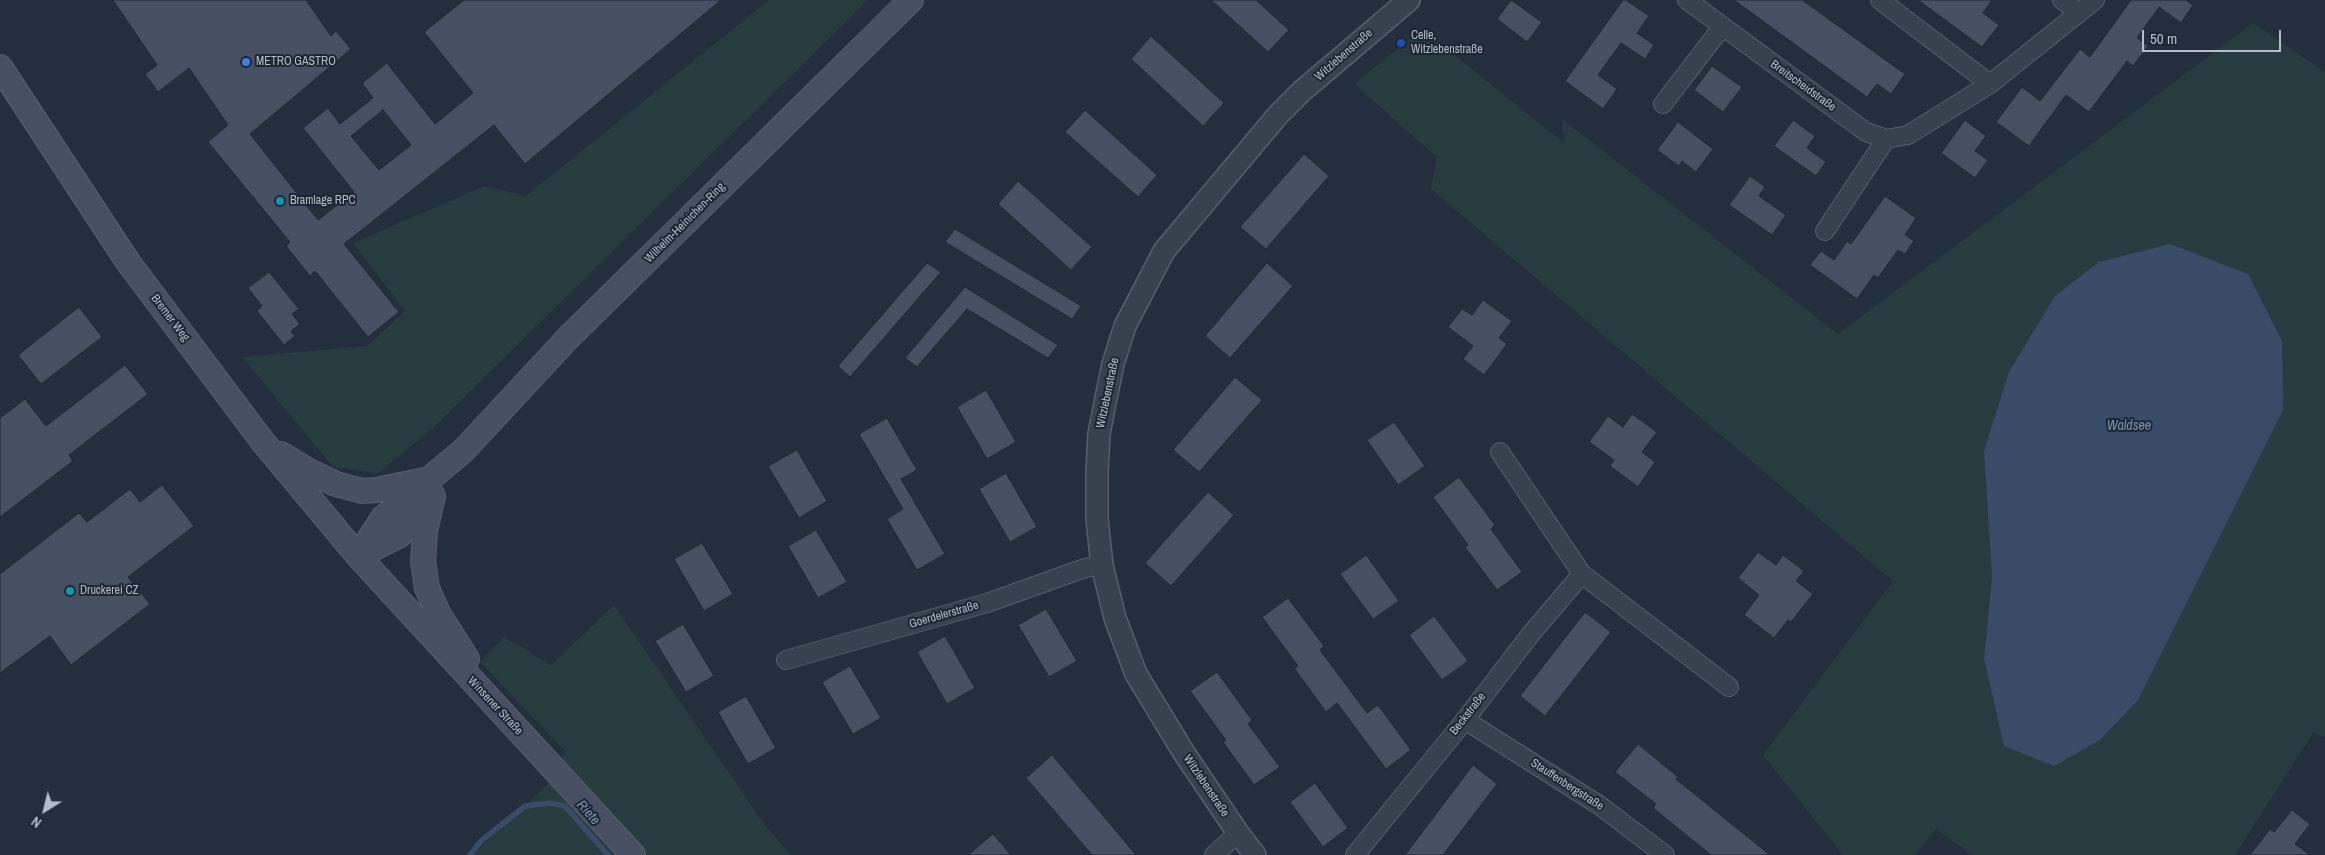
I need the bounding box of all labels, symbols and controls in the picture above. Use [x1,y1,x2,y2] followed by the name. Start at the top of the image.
[2145,20,2284,52] scale bar
[1312,26,1376,84] street label: Witzlebenstraße
[2150,28,2177,49] text: 50 m
[1411,29,1483,57] place label: Celle, Witzlebenstraße
[1395,37,1407,49] marker: Celle, Witzlebenstraße
[256,55,336,69] place label: METRO GASTRO
[240,56,252,68] marker: METRO GASTRO
[1767,57,1839,115] street label: Breitscheidstraße
[642,180,728,266] street label: Wilhelm-Heinichen-Ring
[290,194,356,208] place label: Bramlage RPC
[274,195,286,207] marker: Bramlage RPC
[148,292,192,344] street label: Bremer Weg
[1094,356,1122,430] street label: Witzlebenstraße
[2107,418,2151,434] water label: Waldsee
[80,584,138,598] place label: Druckerei CZ
[64,585,76,597] marker: Druckerei CZ
[908,598,980,632] street label: Goerdelerstraße
[464,674,526,738] street label: Winsener Straße
[1447,690,1489,738] street label: Beckstraße
[1180,752,1232,820] street label: Witzlebenstraße
[1528,756,1606,814] street label: Stauffenbergstraße
[20,785,70,835] north arrow
[573,797,603,829] water label: Riete
[28,812,45,832] text: N

